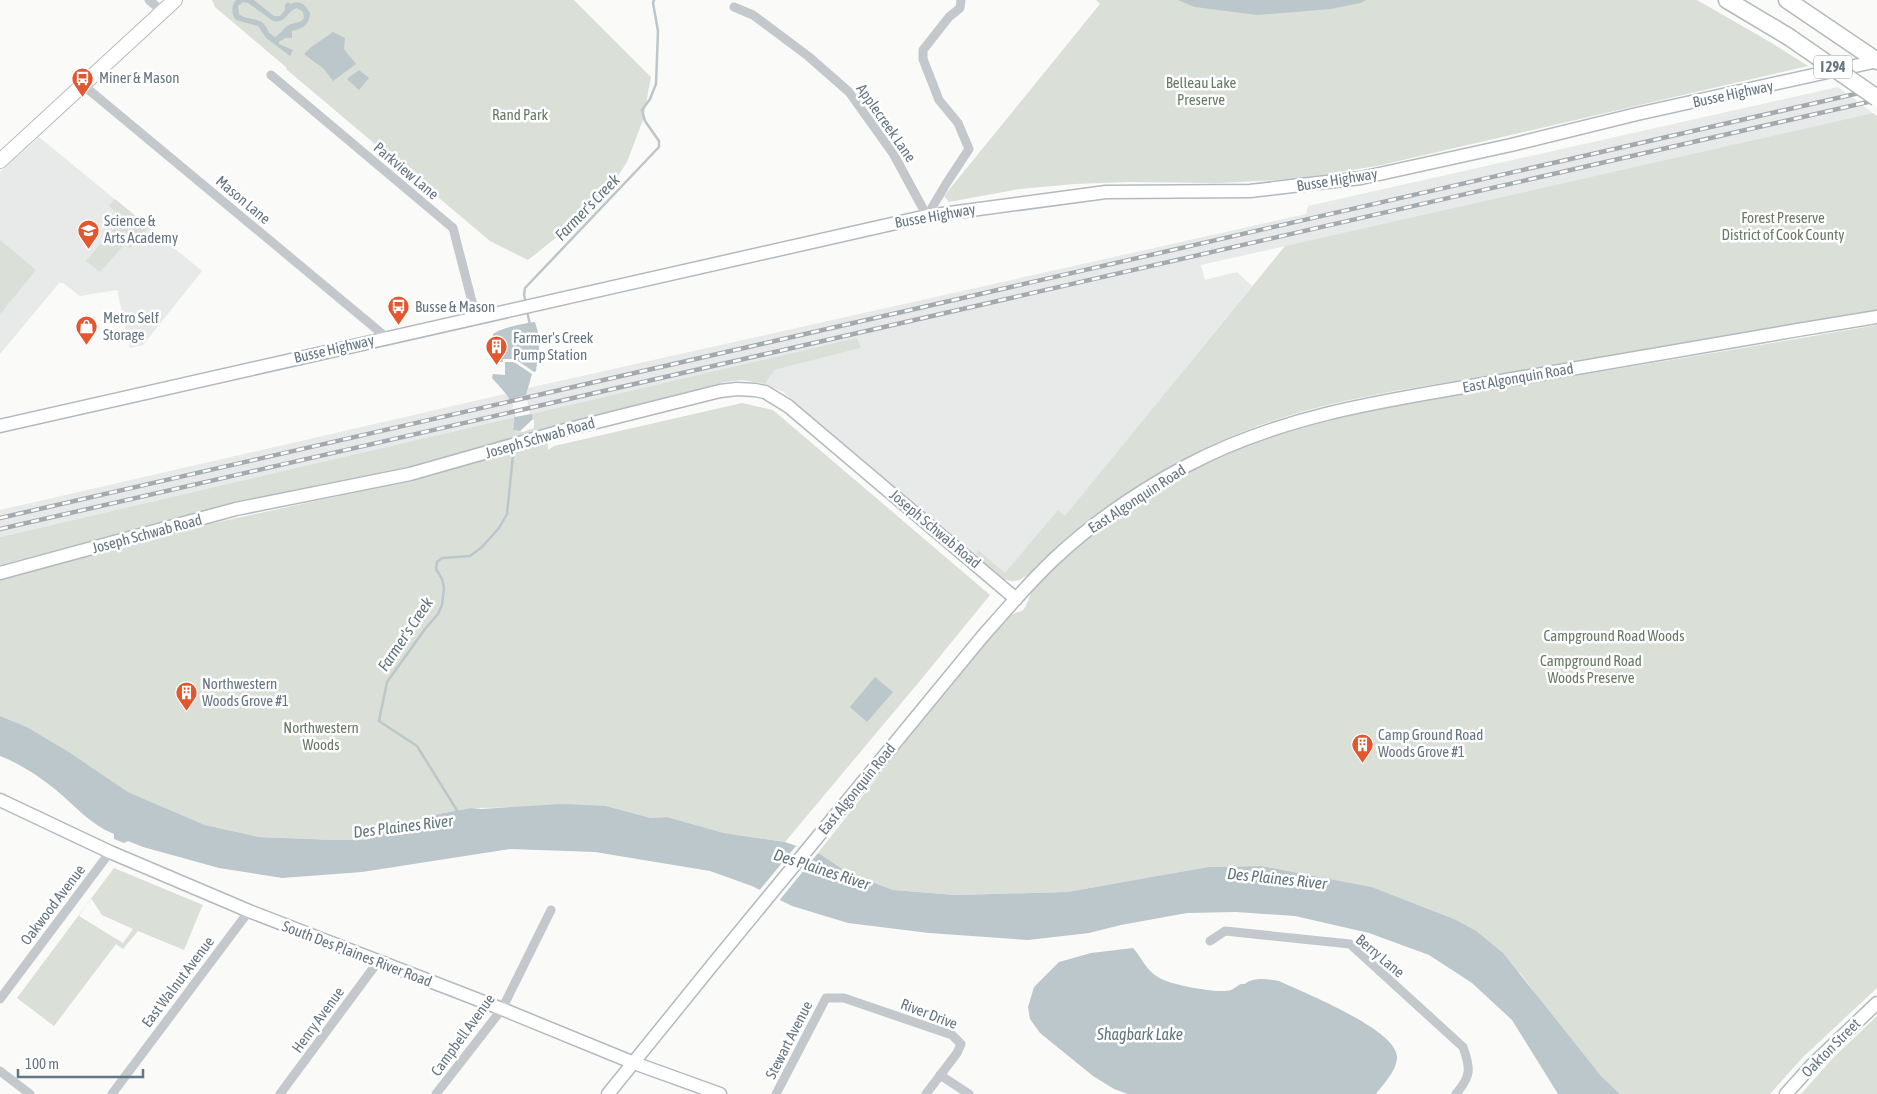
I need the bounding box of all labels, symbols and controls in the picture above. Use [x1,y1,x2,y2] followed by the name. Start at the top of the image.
[1814,56,1852,78] road number: I 294
[71,66,95,97] bus stop icon: Miner & Mason
[99,69,180,86] place label: Miner & Mason
[1166,74,1237,108] park label: Belleau Lake Preserve
[1691,77,1775,110] street label: Busse Highway
[853,80,920,165] street label: Applecreek Lane
[492,106,548,123] park label: Rand Park
[371,139,442,203] street label: Parkview Lane
[1295,165,1379,194] street label: Busse Highway
[551,170,624,244] water label: Farmer's Creek
[213,172,274,227] street label: Mason Lane
[893,200,977,231] street label: Busse Highway
[1722,209,1844,243] park label: Forest Preserve District of Cook County
[104,212,178,246] place label: Science & Arts Academy
[76,218,100,249] school or university icon: Science & Arts Academy
[387,295,411,326] bus stop icon: Busse & Mason
[415,298,495,315] place label: Busse & Mason
[103,309,159,343] place label: Metro Self Storage
[75,315,99,346] shop icon: Metro Self Storage
[513,329,594,363] place label: Farmer's Creek Pump Station
[292,331,376,366] street label: Busse Highway
[485,335,509,366] building icon: Farmer's Creek Pump Station
[1461,359,1575,396] street label: East Algonquin Road
[483,414,597,461] street label: Joseph Schwab Road
[1085,461,1188,536] street label: East Algonquin Road
[887,486,984,571] street label: Joseph Schwab Road
[90,511,204,556] street label: Joseph Schwab Road
[374,593,437,674] water label: Farmer's Creek
[1544,627,1684,644] park label: Campground Road Woods
[1540,652,1642,686] park label: Campground Road Woods Preserve
[202,675,289,709] place label: Northwestern Woods Grove #1
[174,681,198,712] building icon: Northwestern Woods Grove #1
[283,719,359,753] park label: Northwestern Woods
[1378,726,1483,760] place label: Camp Ground Road Woods Grove #1
[1350,732,1374,763] building icon: Camp Ground Road Woods Grove #1
[815,740,899,838] street label: East Algonquin Road
[352,811,455,841] water label: Des Plaines River
[772,845,874,893] water label: Des Plaines River
[17,861,88,948] street label: Oakwood Avenue
[1226,864,1329,892] water label: Des Plaines River
[280,917,434,990] street label: South Des Plaines River Road
[1353,931,1408,981] street label: Berry Lane
[138,933,217,1030] street label: East Walnut Avenue
[288,983,347,1056] street label: Henry Avenue
[427,990,498,1079] street label: Campbell Avenue
[898,995,960,1032] street label: River Drive
[762,998,816,1082] street label: Stewart Avenue
[1798,1015,1863,1080] street label: Oakton Street
[1096,1025,1183,1044] water label: Shagbark Lake
[18,1046,142,1078] scale bar
[25,1055,59,1072] text: 100 m

